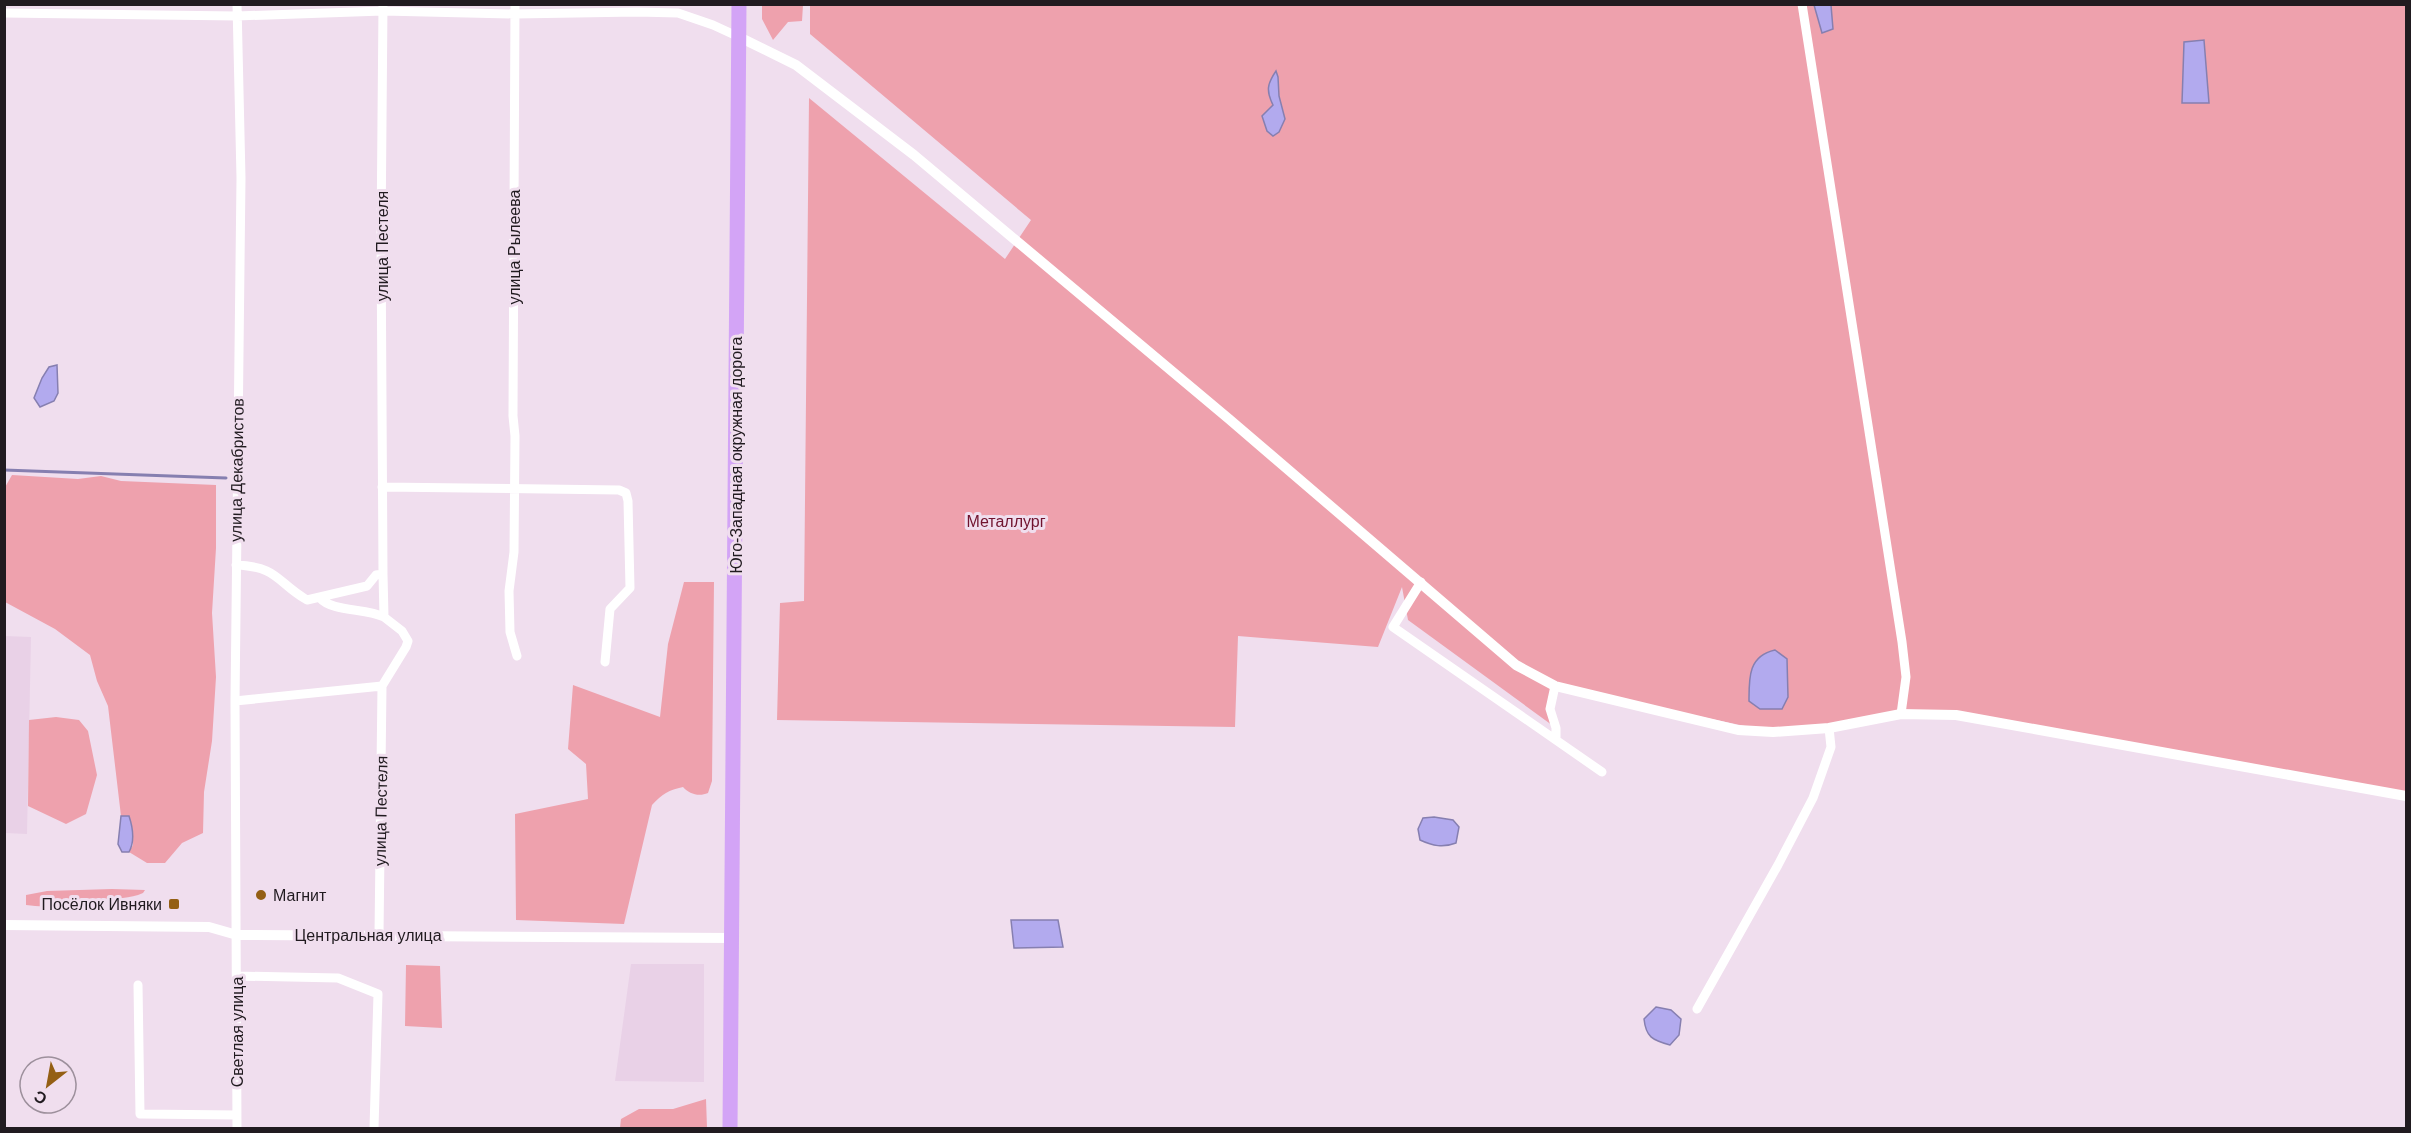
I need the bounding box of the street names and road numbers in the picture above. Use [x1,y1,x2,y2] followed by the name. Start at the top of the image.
[506,189,523,304] street label: улица Рылеева
[374,191,391,301] street label: улица Пестеля
[728,336,745,573] street label: Юго-Западная окружная дорога
[227,398,247,542] street label: улица Декабристов
[372,756,390,866] street label: улица Пестеля
[294,927,442,944] street label: Центральная улица
[229,977,246,1087] street label: Светлая улица

